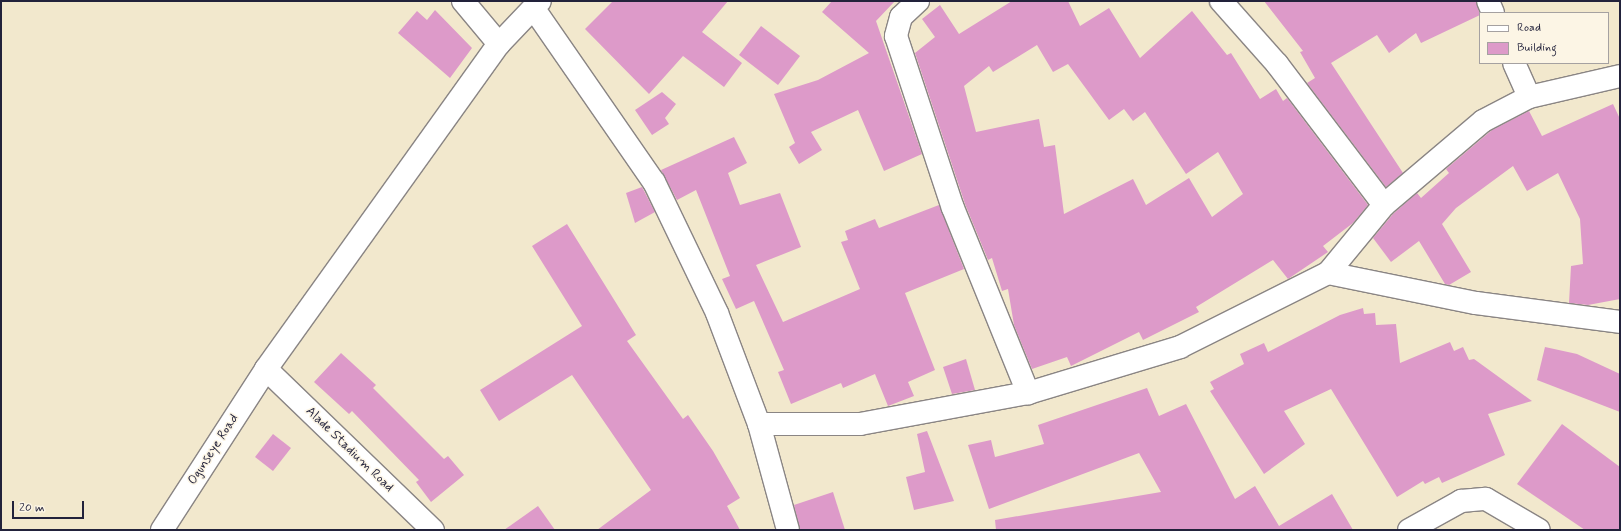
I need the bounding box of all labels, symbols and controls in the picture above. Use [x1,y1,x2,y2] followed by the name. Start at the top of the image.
[1479,12,1609,64] legend
[1517,20,1541,36] text: Road
[1517,40,1557,56] text: Building
[304,406,394,494] street label: Alade Stadium Road
[186,412,242,488] street label: Ogunseye Road
[14,493,86,519] scale bar
[19,500,45,516] text: 20 m

